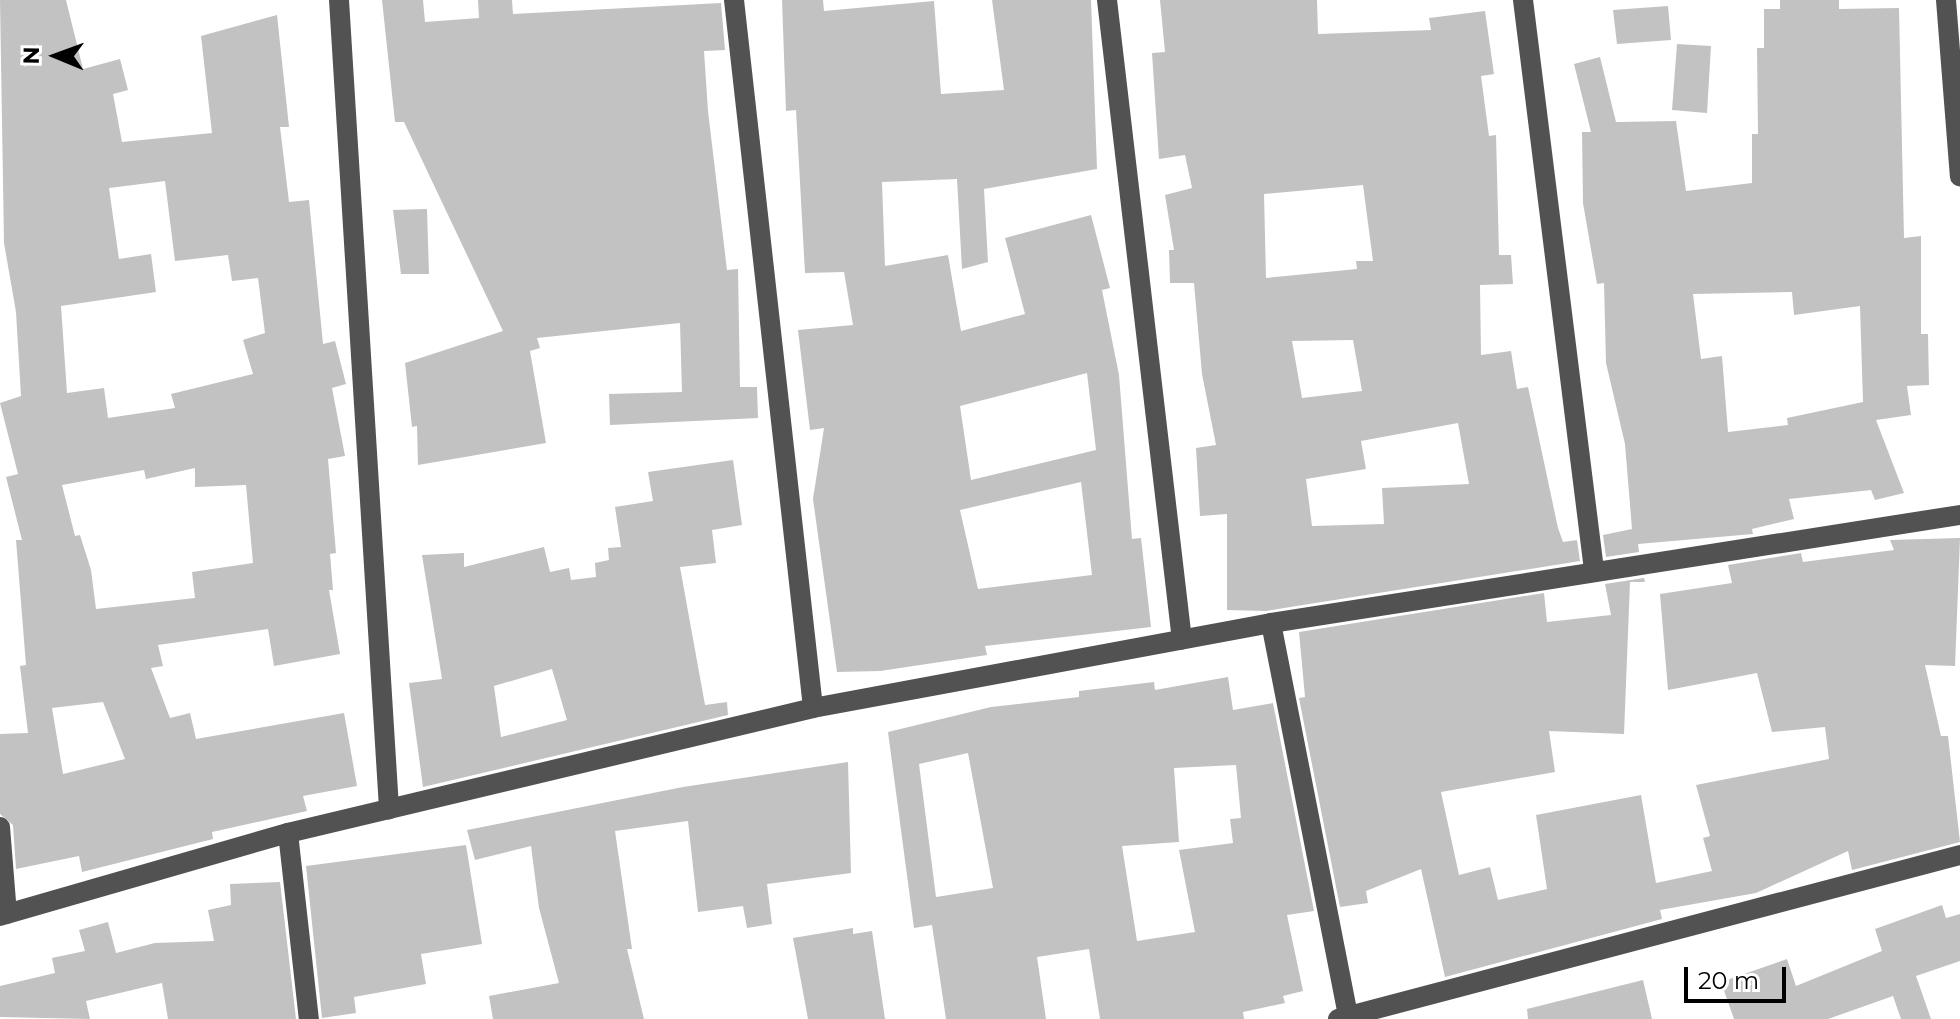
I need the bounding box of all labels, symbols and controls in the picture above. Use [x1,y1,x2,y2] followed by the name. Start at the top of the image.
[16,16,96,96] north arrow
[18,46,45,65] text: N
[1688,951,1790,1001] scale bar
[1698,966,1759,995] text: 20 m

